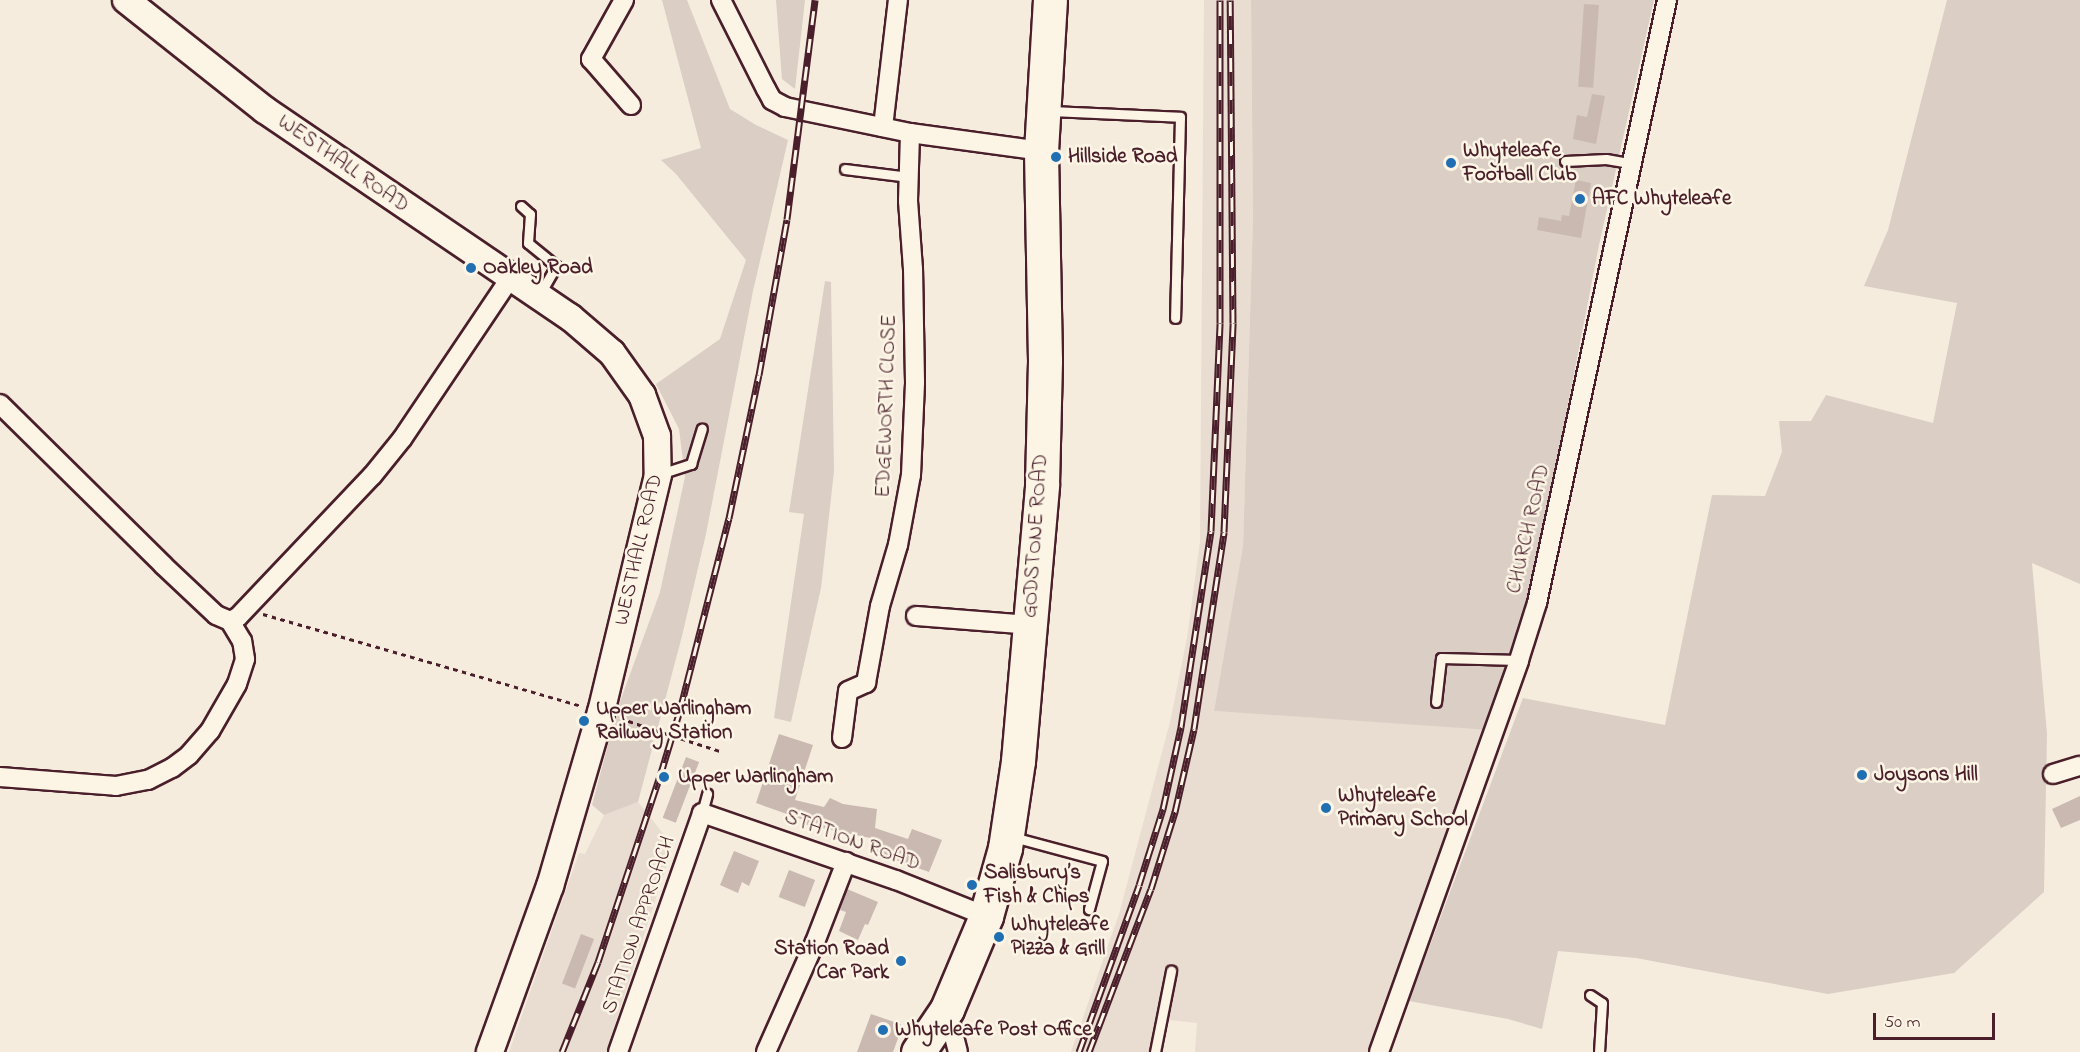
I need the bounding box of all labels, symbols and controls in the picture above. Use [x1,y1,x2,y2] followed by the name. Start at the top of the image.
[273,109,413,219] street label: WESTHALL ROAD
[1463,138,1576,188] place label: Whyteleafe Football Club
[1068,144,1178,170] place label: Hillside Road
[1049,150,1063,164] marker: Hillside Road
[1444,156,1458,170] marker: Whyteleafe Football Club
[1592,186,1731,212] place label: AFC Whyteleafe
[1573,192,1587,206] marker: AFC Whyteleafe
[483,255,593,281] place label: Oakley Road
[464,261,478,275] marker: Oakley Road
[871,314,903,498] street label: EDGEWORTH CLOSE
[1018,453,1054,619] street label: GODSTONE ROAD
[1502,462,1556,596] street label: CHURCH ROAD
[609,472,669,628] street label: WESTHALL ROAD
[596,696,751,746] place label: Upper Warlingham Railway Station
[577,714,591,728] marker: Upper Warlingham Railway Station
[1874,762,1978,788] place label: Joysons Hill
[678,764,833,790] place label: Upper Warlingham
[655,768,673,786] marker: Upper Warlingham
[1855,768,1869,782] marker: Joysons Hill
[1338,783,1468,833] place label: Whyteleafe Primary School
[1319,801,1333,815] marker: Whyteleafe Primary School
[781,805,923,877] street label: STATION ROAD
[597,833,681,1017] street label: STATION APPROACH
[984,860,1090,910] place label: Salisbury’s Fish & Chips
[965,878,979,892] marker: Salisbury’s Fish & Chips
[1011,912,1109,962] place label: Whyteleafe Pizza & Grill
[992,930,1006,944] marker: Whyteleafe Pizza & Grill
[774,936,889,986] place label: Station Road Car Park
[894,954,908,968] marker: Station Road Car Park
[1876,1001,1998,1039] scale bar
[1884,1010,1921,1036] text: 50 m
[895,1017,1092,1043] place label: Whyteleafe Post Office
[876,1023,890,1037] marker: Whyteleafe Post Office

